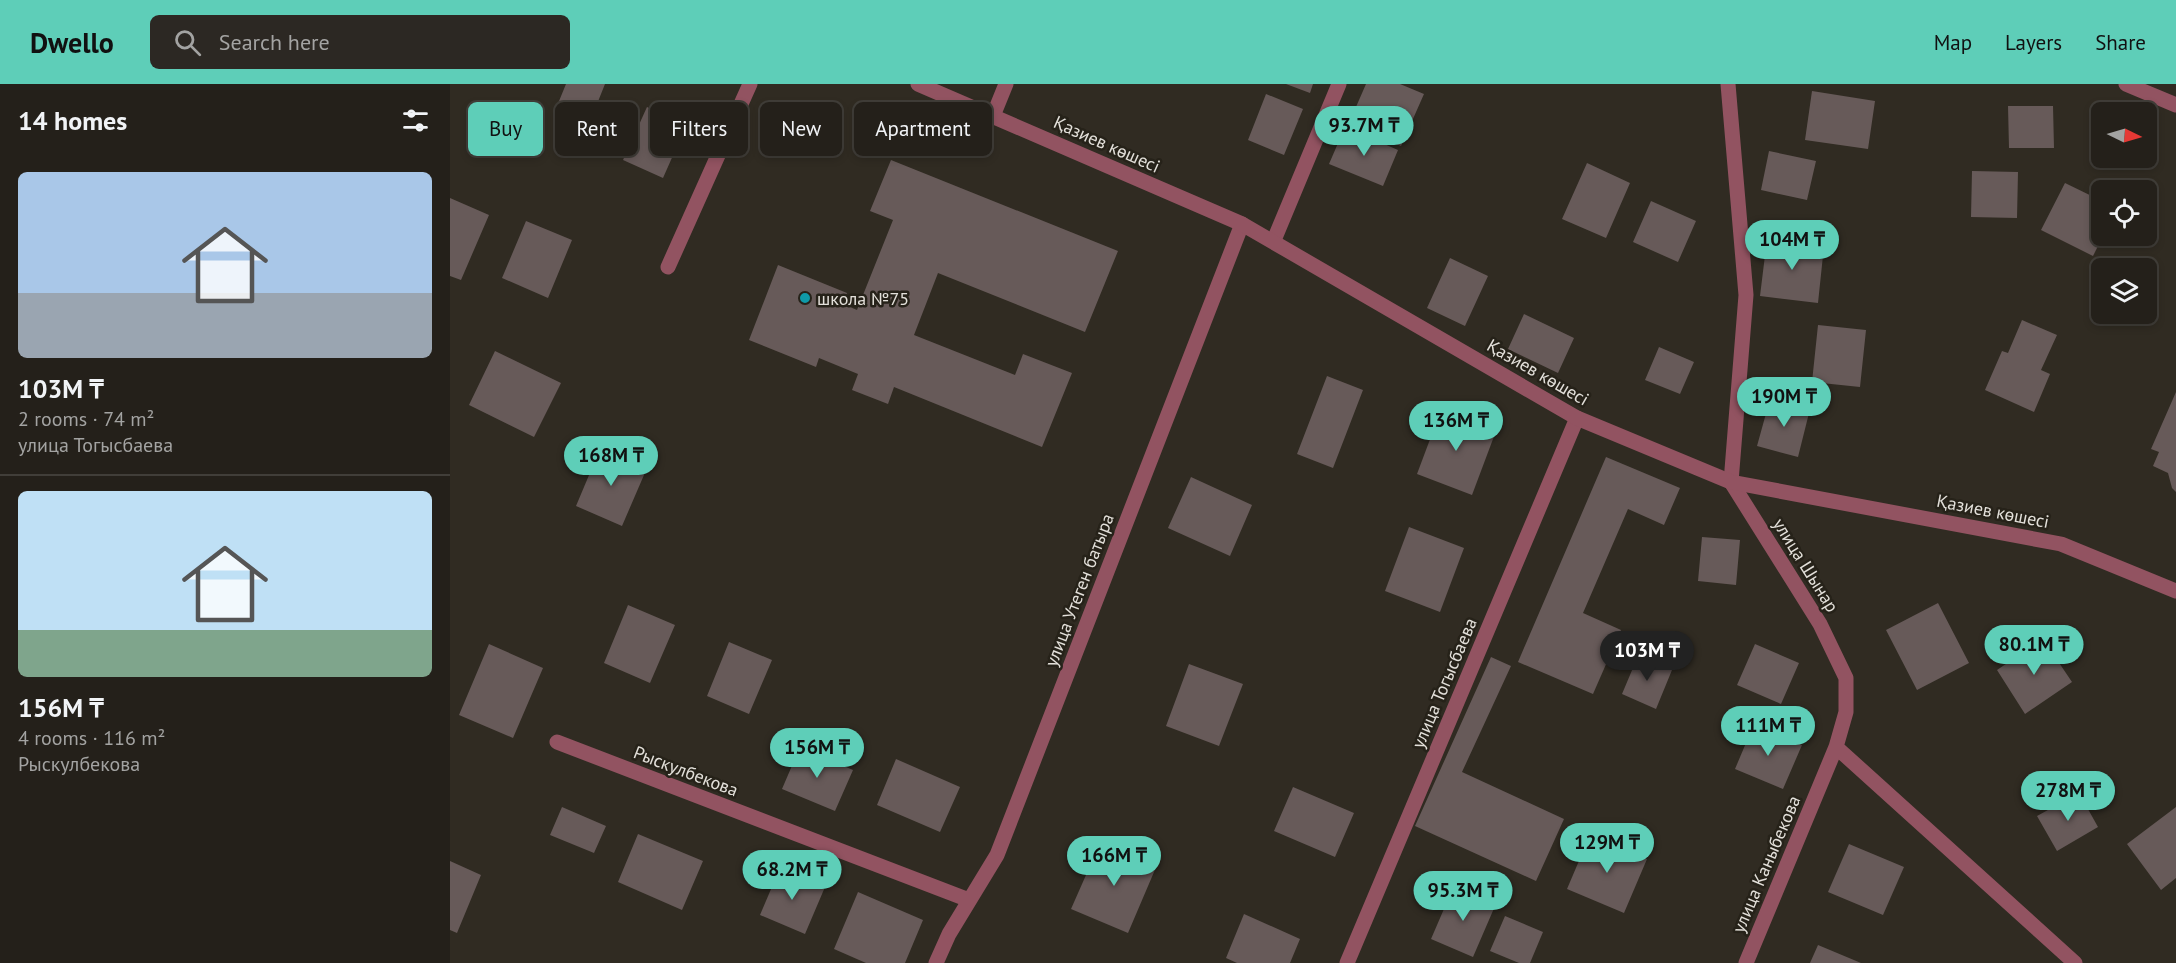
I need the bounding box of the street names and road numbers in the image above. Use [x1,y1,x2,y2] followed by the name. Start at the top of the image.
[1050,110,1164,178] street label: Қазиев көшесі
[1483,334,1593,410] street label: Қазиев көшесі
[1935,489,2051,533] street label: Қазиев көшесі
[1039,510,1119,670] street label: улица Утеген батыра
[1768,514,1844,616] street label: улица Шынар
[1406,614,1482,752] street label: улица Тогысбаева
[631,741,741,801] street label: Рыскулбекова
[1727,792,1805,936] street label: улица Каныбекова

